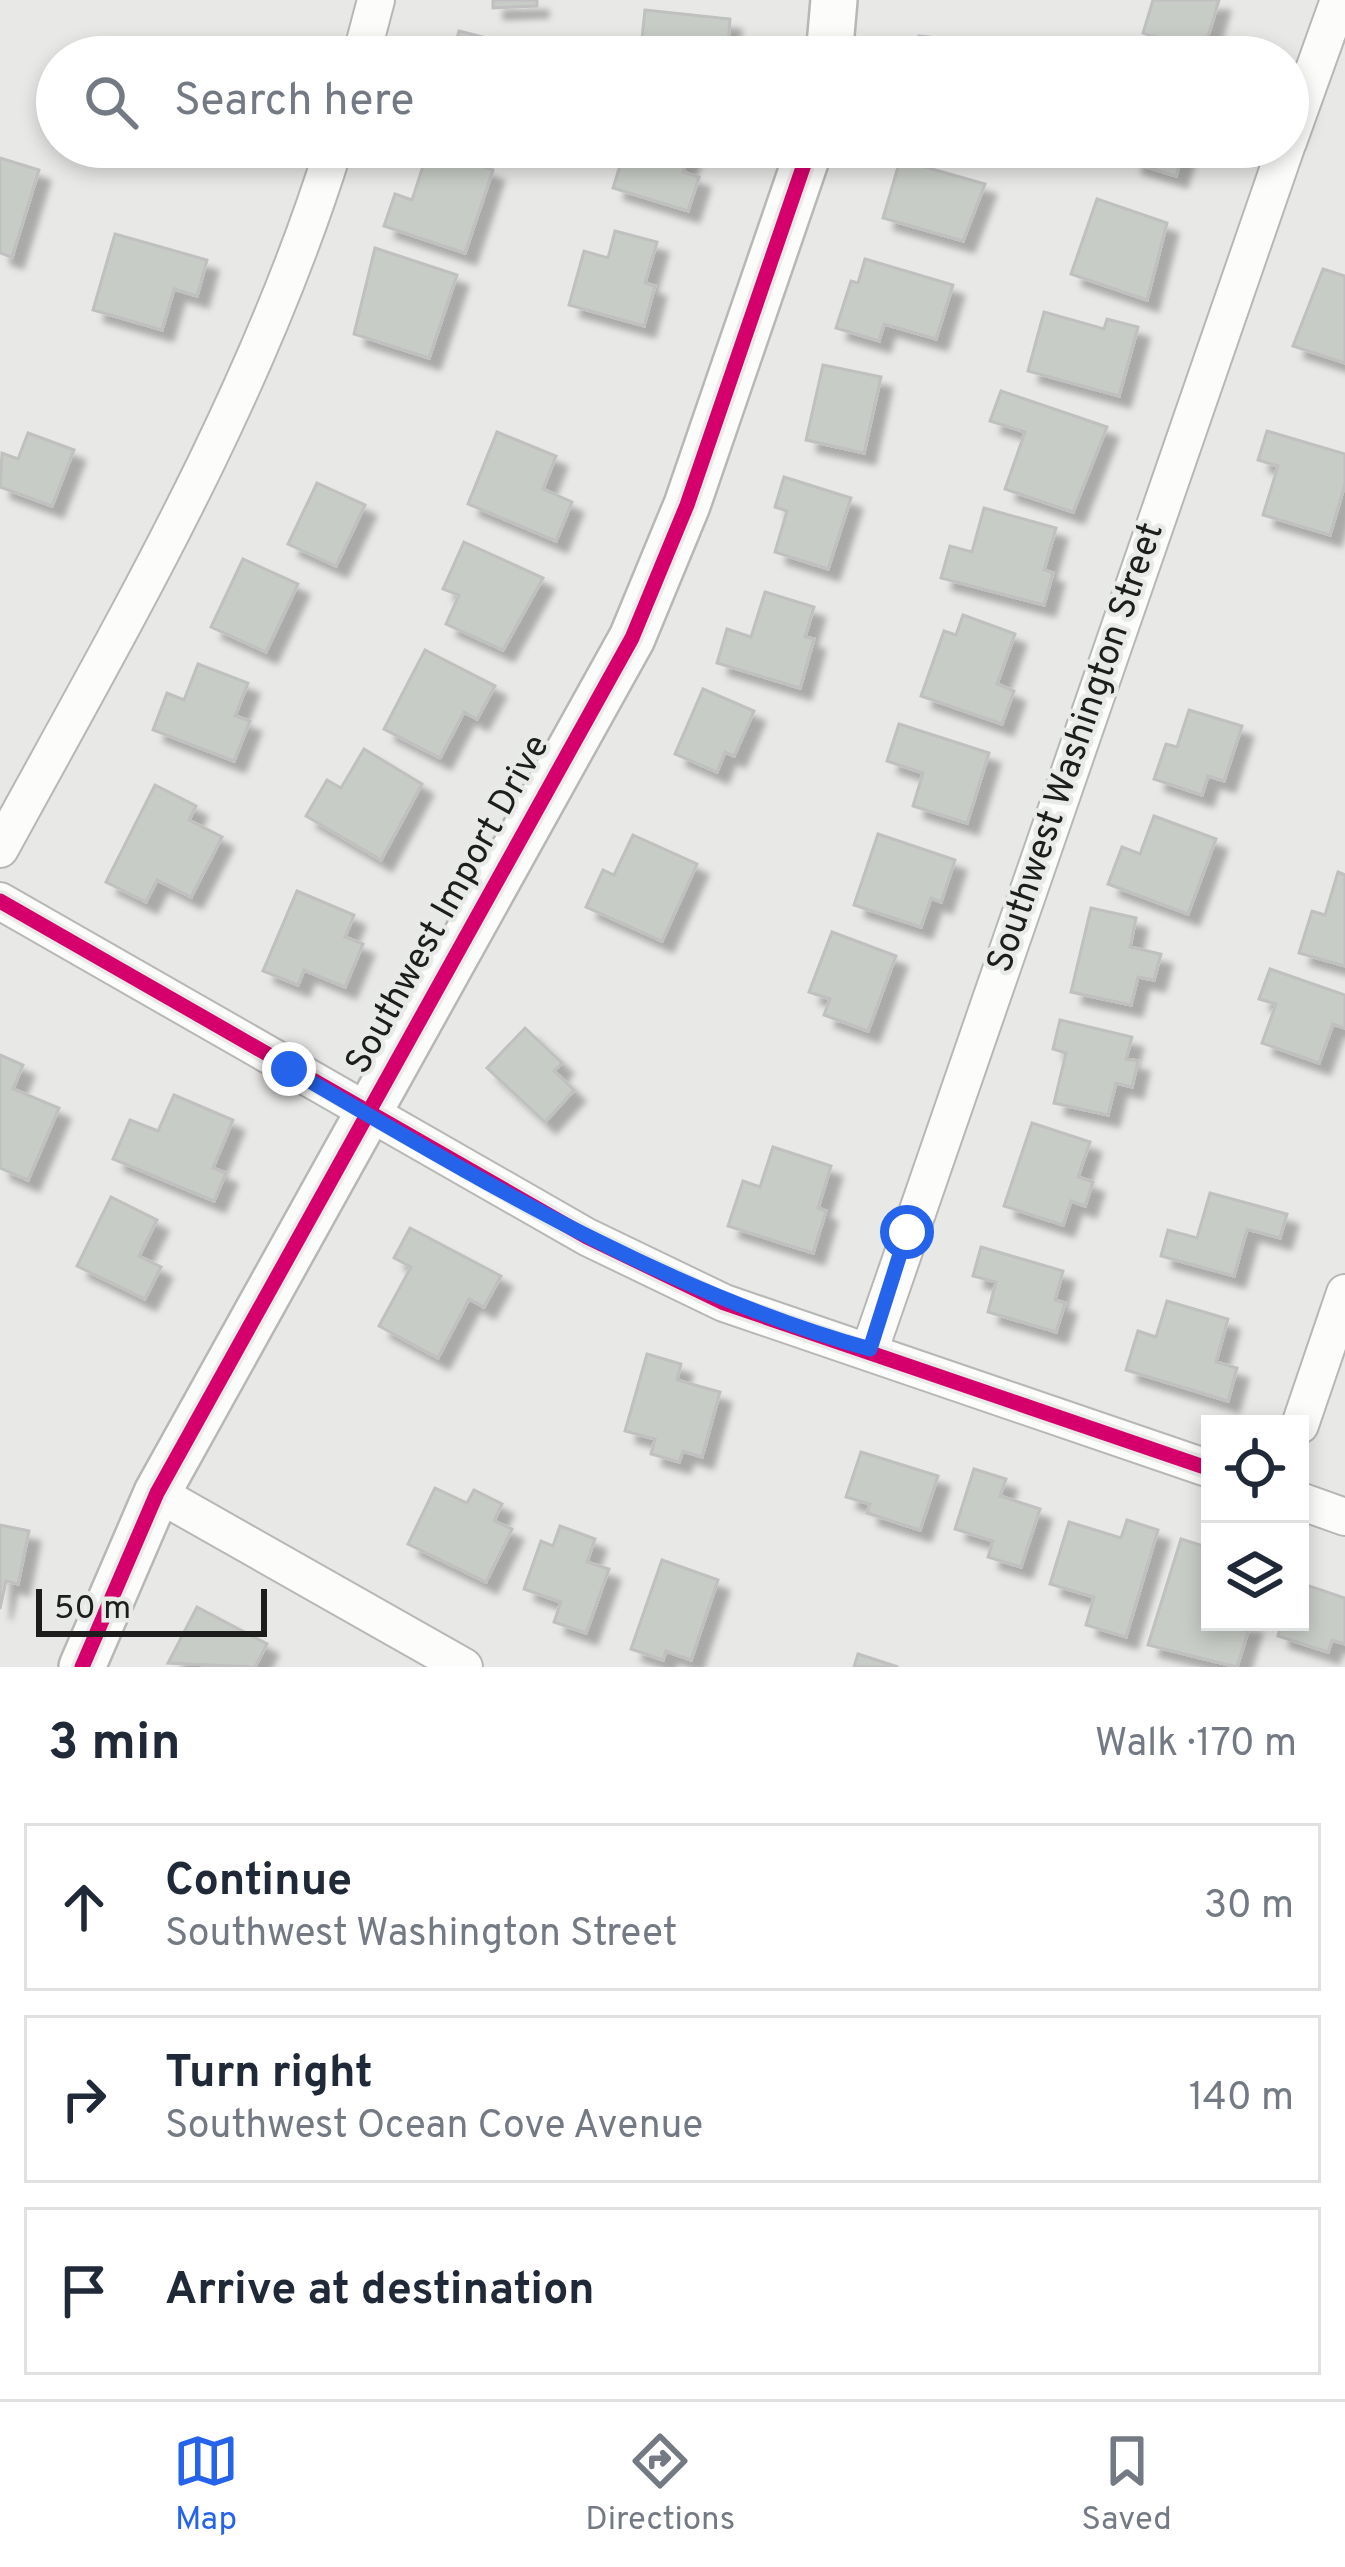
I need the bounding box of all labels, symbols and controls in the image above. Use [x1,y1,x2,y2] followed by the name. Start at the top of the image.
[36,36,1309,168] search box
[78,69,144,135] icon: search
[174,74,414,131] text: Search here
[978,517,1176,979] street label: Southwest Washington Street
[337,727,561,1083] street label: Southwest Import Drive
[262,1042,316,1096] route end
[880,1205,934,1259] route start
[1201,1415,1309,1631] map controls
[1201,1415,1309,1523] button: locate
[1201,1523,1309,1631] button: layers
[36,1583,267,1636] scale bar
[54,1589,131,1631] text: 50 m
[48,1713,181,1778] text: 3 min
[1095,1721,1297,1770] text: Walk · 170 m
[165,1854,352,1911] text: Continue
[51,1874,117,1940] icon: ahead
[1204,1883,1294,1932] text: 30 m
[165,1911,677,1960] text: Southwest Washington Street
[165,2046,373,2103] text: Turn right
[51,2066,117,2132] icon: right
[1189,2075,1294,2124] text: 140 m
[165,2103,703,2152] text: Southwest Ocean Cove Avenue
[51,2258,117,2324] icon: arrive
[165,2263,595,2320] text: Arrive at destination
[173,2428,239,2542] tab: Map
[585,2428,735,2542] tab: Directions
[1081,2428,1172,2542] tab: Saved

